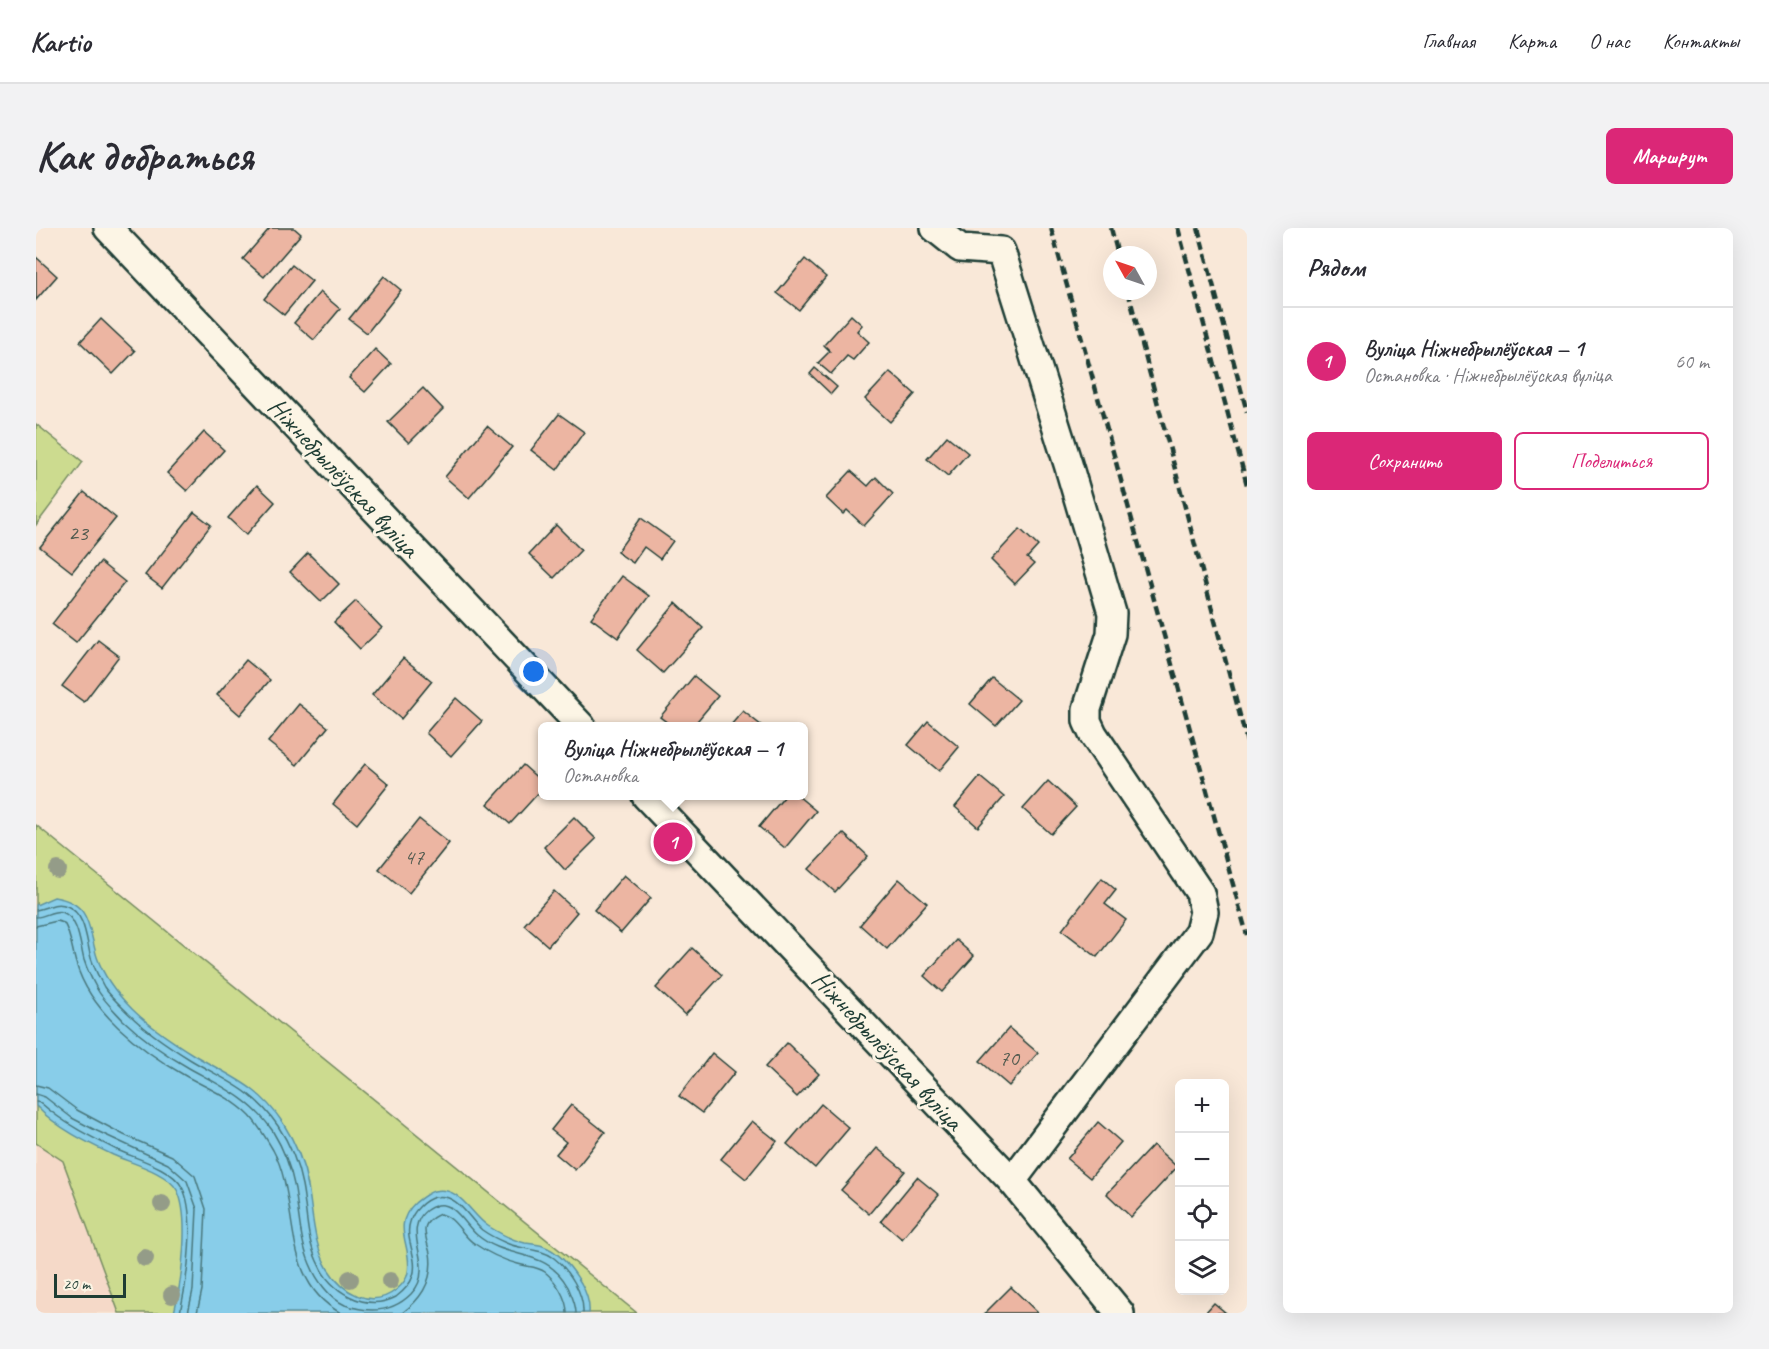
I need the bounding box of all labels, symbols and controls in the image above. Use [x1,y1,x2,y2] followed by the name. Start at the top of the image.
[30,24,91,59] text: Kartio
[1422,28,1475,54] text: Главная
[1508,28,1556,54] text: Карта
[1589,28,1630,54] text: О нас
[1663,28,1739,54] text: Контакты
[1606,128,1733,184] button: Маршрут
[36,130,253,183] text: Как добраться
[1103,246,1157,300] north arrow
[1307,251,1365,284] text: Рядом
[1364,335,1584,363] text: Вуліца Ніжнебрылёўская — 1
[1322,349,1331,374] text: 1
[1675,349,1709,374] text: 60 m
[1364,363,1612,388] text: Остановка · Ніжнебрылёўская вуліца
[261,390,427,566] street label: Ніжнебрылёўская вуліца
[1307,432,1502,490] button: Сохранить
[1514,432,1709,490] button: Поделиться
[68,519,90,547] house number: 23
[519,657,548,686] your location
[538,722,808,800] popup
[563,735,783,763] text: Вуліца Ніжнебрылёўская — 1
[563,763,638,788] text: Остановка
[654,820,692,864] pin: 1
[404,843,425,871] house number: 47
[805,963,971,1139] street label: Ніжнебрылёўская вуліца
[999,1044,1021,1072] house number: 70
[1175,1079,1229,1295] map controls
[1175,1079,1229,1133] button: +
[1175,1133,1229,1187] button: −
[1175,1187,1229,1241] button: locate
[1175,1241,1229,1295] button: layers
[54,1271,126,1298] scale bar
[63,1274,90,1294] text: 20 m

